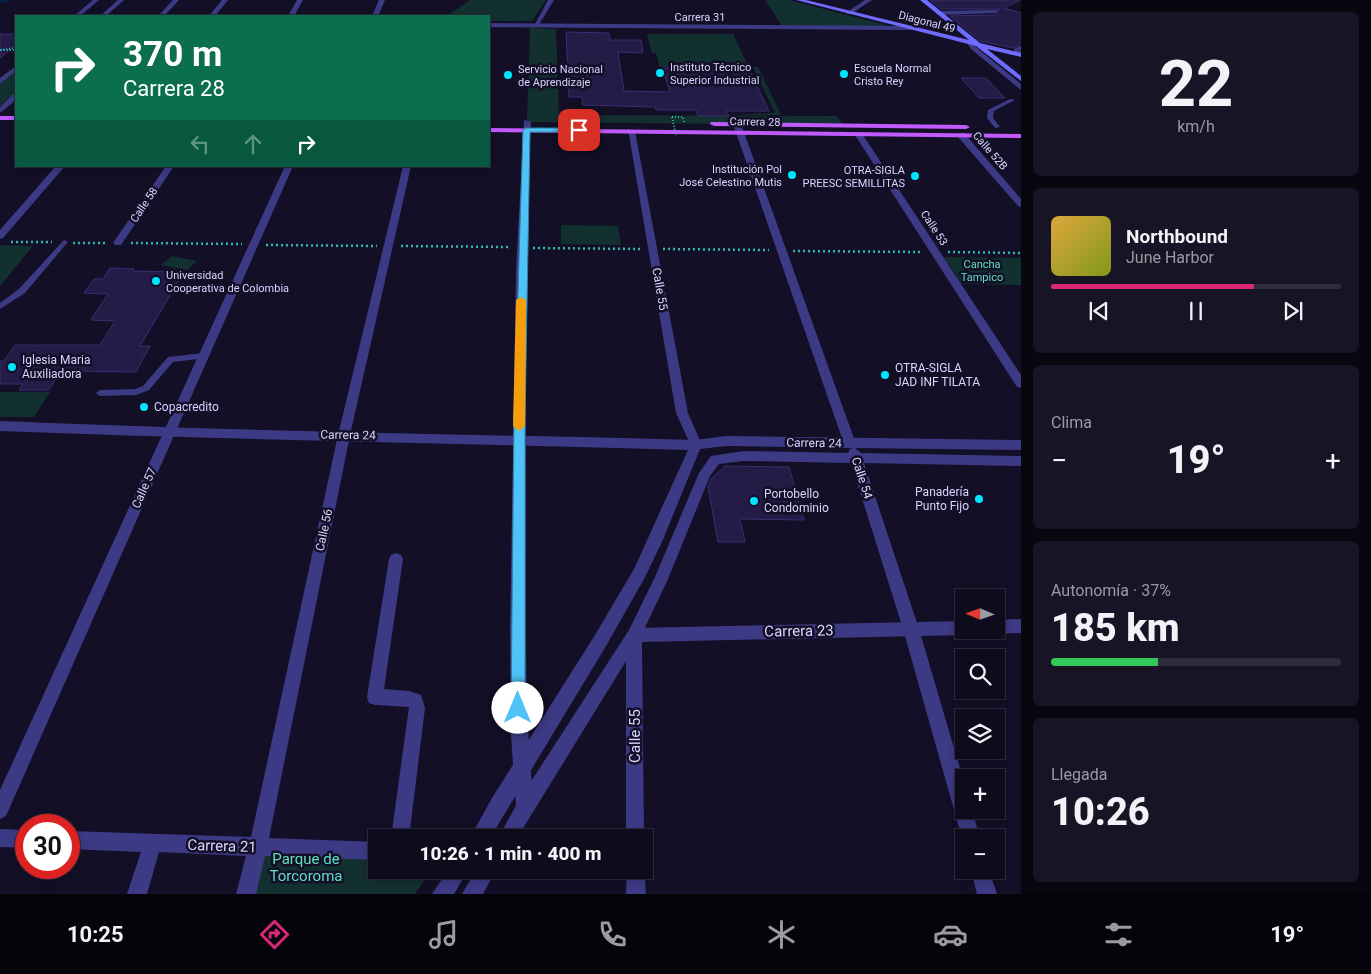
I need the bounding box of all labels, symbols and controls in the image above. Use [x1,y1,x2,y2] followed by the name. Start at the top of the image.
[897,9,957,35] street label: Diagonal 49
[675,11,725,24] street label: Carrera 31
[123,34,222,75] text: 370 m
[40,35,105,100] icon: right
[1159,46,1233,122] text: 22
[670,61,759,87] place label: Instituto Técnico Superior Industrial
[854,62,931,88] place label: Escuela Normal Cristo Rey
[518,63,603,89] place label: Servicio Nacional de Aprendizaje
[654,67,666,79] marker: Instituto Técnico Superior Industrial
[838,68,850,80] marker: Escuela Normal Cristo Rey
[502,69,514,81] marker: Servicio Nacional de Aprendizaje
[123,76,225,101] text: Carrera 28
[558,109,600,151] pin
[729,115,781,129] street label: Carrera 28
[565,116,593,144] icon: arrive
[1177,117,1215,136] text: km/h
[970,129,1010,173] street label: Calle 52B
[186,130,214,158] icon: left
[239,130,267,158] icon: ahead
[292,130,320,158] icon: right
[679,163,782,189] place label: Institución Pol José Celestino Mutis
[802,164,906,190] place label: OTRA-SIGLA PREESC SEMILLITAS
[786,169,798,181] marker: Institución Pol José Celestino Mutis
[909,170,921,182] marker: OTRA-SIGLA PREESC SEMILLITAS
[128,185,160,225] street label: Calle 58
[918,208,950,248] street label: Calle 53
[1126,225,1228,248] text: Northbound
[1126,248,1214,267] text: June Harbor
[961,258,1003,284] park label: Cancha Tampico
[649,267,671,312] street label: Calle 55
[166,269,289,295] place label: Universidad Cooperativa de Colombia
[150,275,162,287] marker: Universidad Cooperativa de Colombia
[1085,297,1113,325] icon: previous
[1182,297,1210,325] icon: pause
[1279,297,1307,325] icon: next
[22,353,90,381] place label: Iglesia Maria Auxiliadora
[6,361,18,373] marker: Iglesia Maria Auxiliadora
[895,361,980,389] place label: OTRA-SIGLA JAD INF TILATA
[879,369,891,381] marker: OTRA-SIGLA JAD INF TILATA
[154,400,219,414] place label: Copacredito
[138,401,150,413] marker: Copacredito
[1051,413,1092,432] text: Clima
[320,428,376,442] street label: Carrera 24
[786,436,842,450] street label: Carrera 24
[1167,438,1225,482] text: 19°
[1051,444,1067,477] text: −
[1325,444,1341,477] text: +
[849,455,875,501] street label: Calle 54
[129,465,159,510] street label: Calle 57
[915,485,969,513] place label: Panadería Punto Fijo
[764,487,829,515] place label: Portobello Condominio
[973,493,985,505] marker: Panadería Punto Fijo
[748,495,760,507] marker: Portobello Condominio
[313,507,335,552] street label: Calle 56
[1051,581,1171,600] text: Autonomía · 37%
[955,589,1005,639] north arrow
[955,589,1005,879] map controls
[1051,606,1180,650] text: 185 km
[764,621,834,641] street label: Carrera 23
[955,649,1005,699] button: search
[491,681,543,733] position arrow
[626,709,644,763] street label: Calle 55
[955,709,1005,759] button: layers
[1051,765,1107,784] text: Llegada
[955,769,1005,819] button: +
[1051,790,1150,834] text: 10:26
[15,814,80,879] speed limit sign: 30
[955,829,1005,879] button: −
[187,836,257,856] street label: Carrera 21
[419,842,602,865] text: 10:26 · 1 min · 400 m
[270,850,342,885] park label: Parque de Torcoroma
[257,917,292,952] icon: directions
[426,917,461,952] icon: music
[595,917,630,952] icon: phone
[764,917,799,952] icon: climate
[933,917,968,952] icon: car
[1101,917,1136,952] icon: filters
[67,922,124,947] text: 10:25
[1270,922,1304,947] text: 19°

